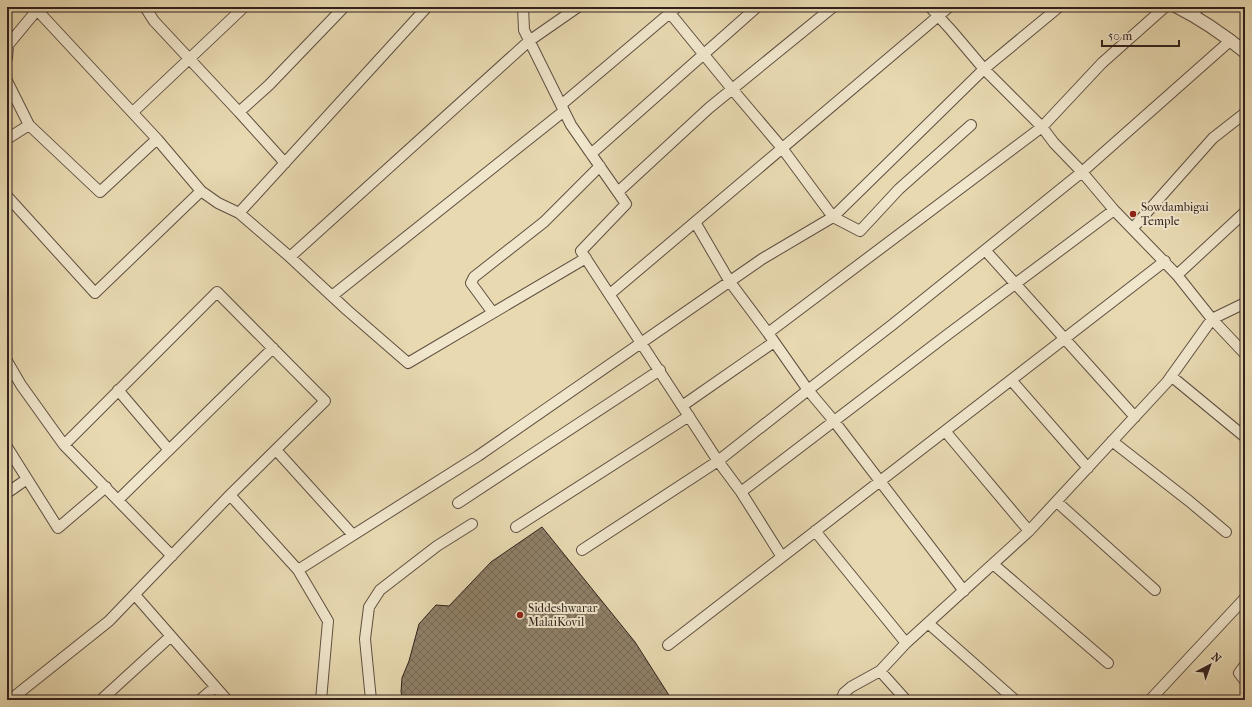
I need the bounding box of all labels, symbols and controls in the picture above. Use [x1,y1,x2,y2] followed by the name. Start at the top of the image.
[1102,22,1179,48] scale bar
[1108,29,1132,43] text: 50 m
[1141,200,1209,228] place label: Sowdambigai Temple
[1128,209,1138,219] marker: Sowdambigai Temple
[528,601,598,629] place label: Siddeshwarar MalaiKovil
[515,610,525,620] marker: Siddeshwarar MalaiKovil
[1190,645,1230,685] north arrow
[1209,650,1224,666] text: N

